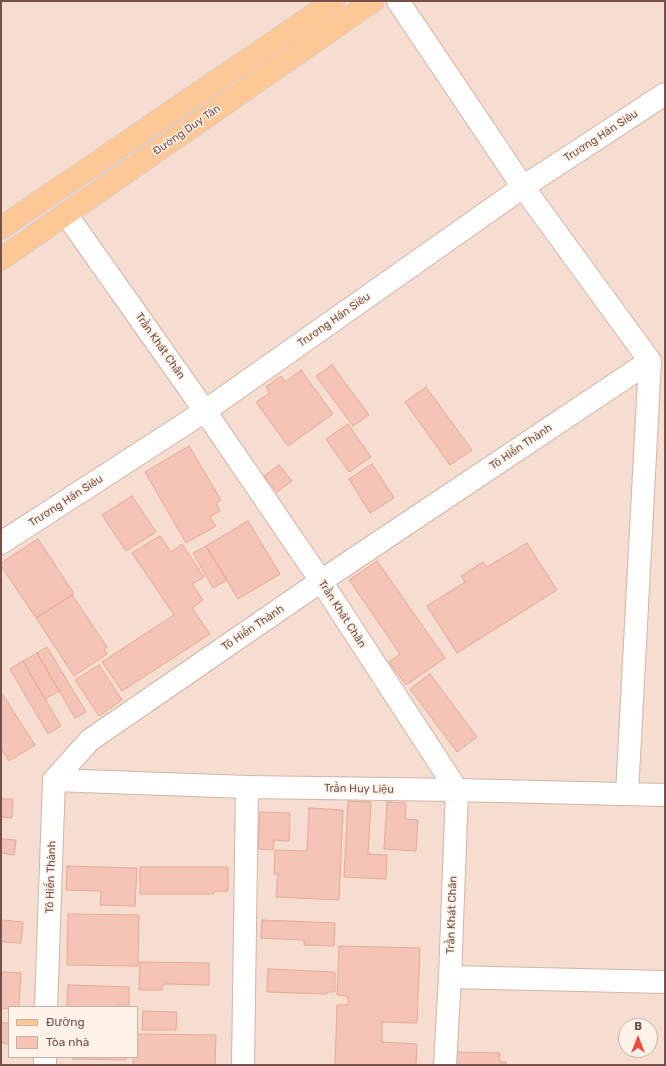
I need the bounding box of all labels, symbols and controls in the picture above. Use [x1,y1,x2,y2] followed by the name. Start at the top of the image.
[151,102,223,158] street label: Đường Duy Tân
[561,107,641,165] street label: Trương Hán Siêu
[295,290,373,350] street label: Trương Hán Siêu
[132,310,188,382] street label: Trần Khát Chân
[487,421,555,473] street label: Tô Hiến Thành
[26,472,106,530] street label: Trương Hán Siêu
[315,578,369,650] street label: Trần Khát Chân
[219,602,287,654] street label: Tô Hiến Thành
[324,782,394,796] street label: Trần Huy Liệu
[43,840,59,914] street label: Tô Hiến Thành
[444,876,460,954] street label: Trần Khát Chân
[8,1006,138,1058] legend
[46,1015,85,1029] text: Đường
[618,1018,658,1058] north arrow
[634,1020,642,1033] text: B
[46,1035,89,1049] text: Tòa nhà

